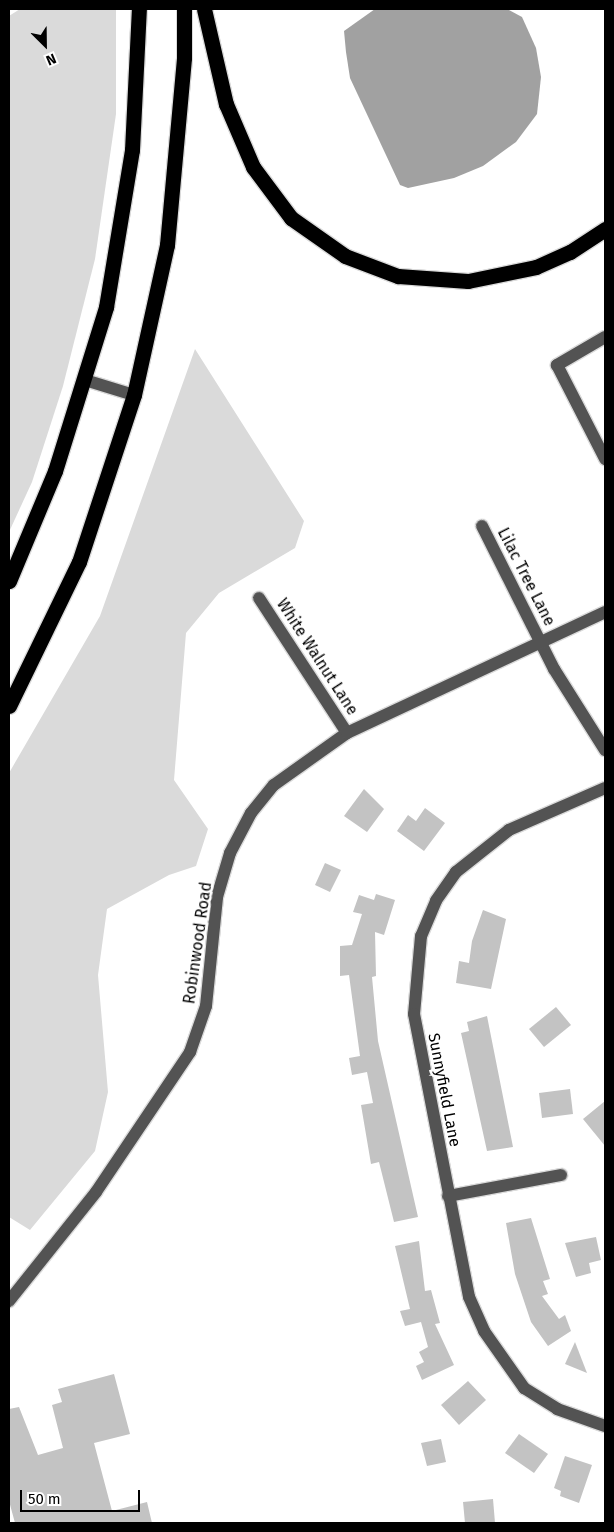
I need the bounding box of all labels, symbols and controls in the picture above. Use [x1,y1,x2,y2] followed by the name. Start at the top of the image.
[20,20,70,70] north arrow
[43,50,59,69] text: N
[493,525,559,629] street label: Lilac Tree Lane
[272,595,362,719] street label: White Walnut Lane
[180,881,216,1005] street label: Robinwood Road
[424,1031,464,1149] street label: Sunnyfield Lane
[22,1480,142,1512] scale bar
[28,1490,61,1508] text: 50 m

